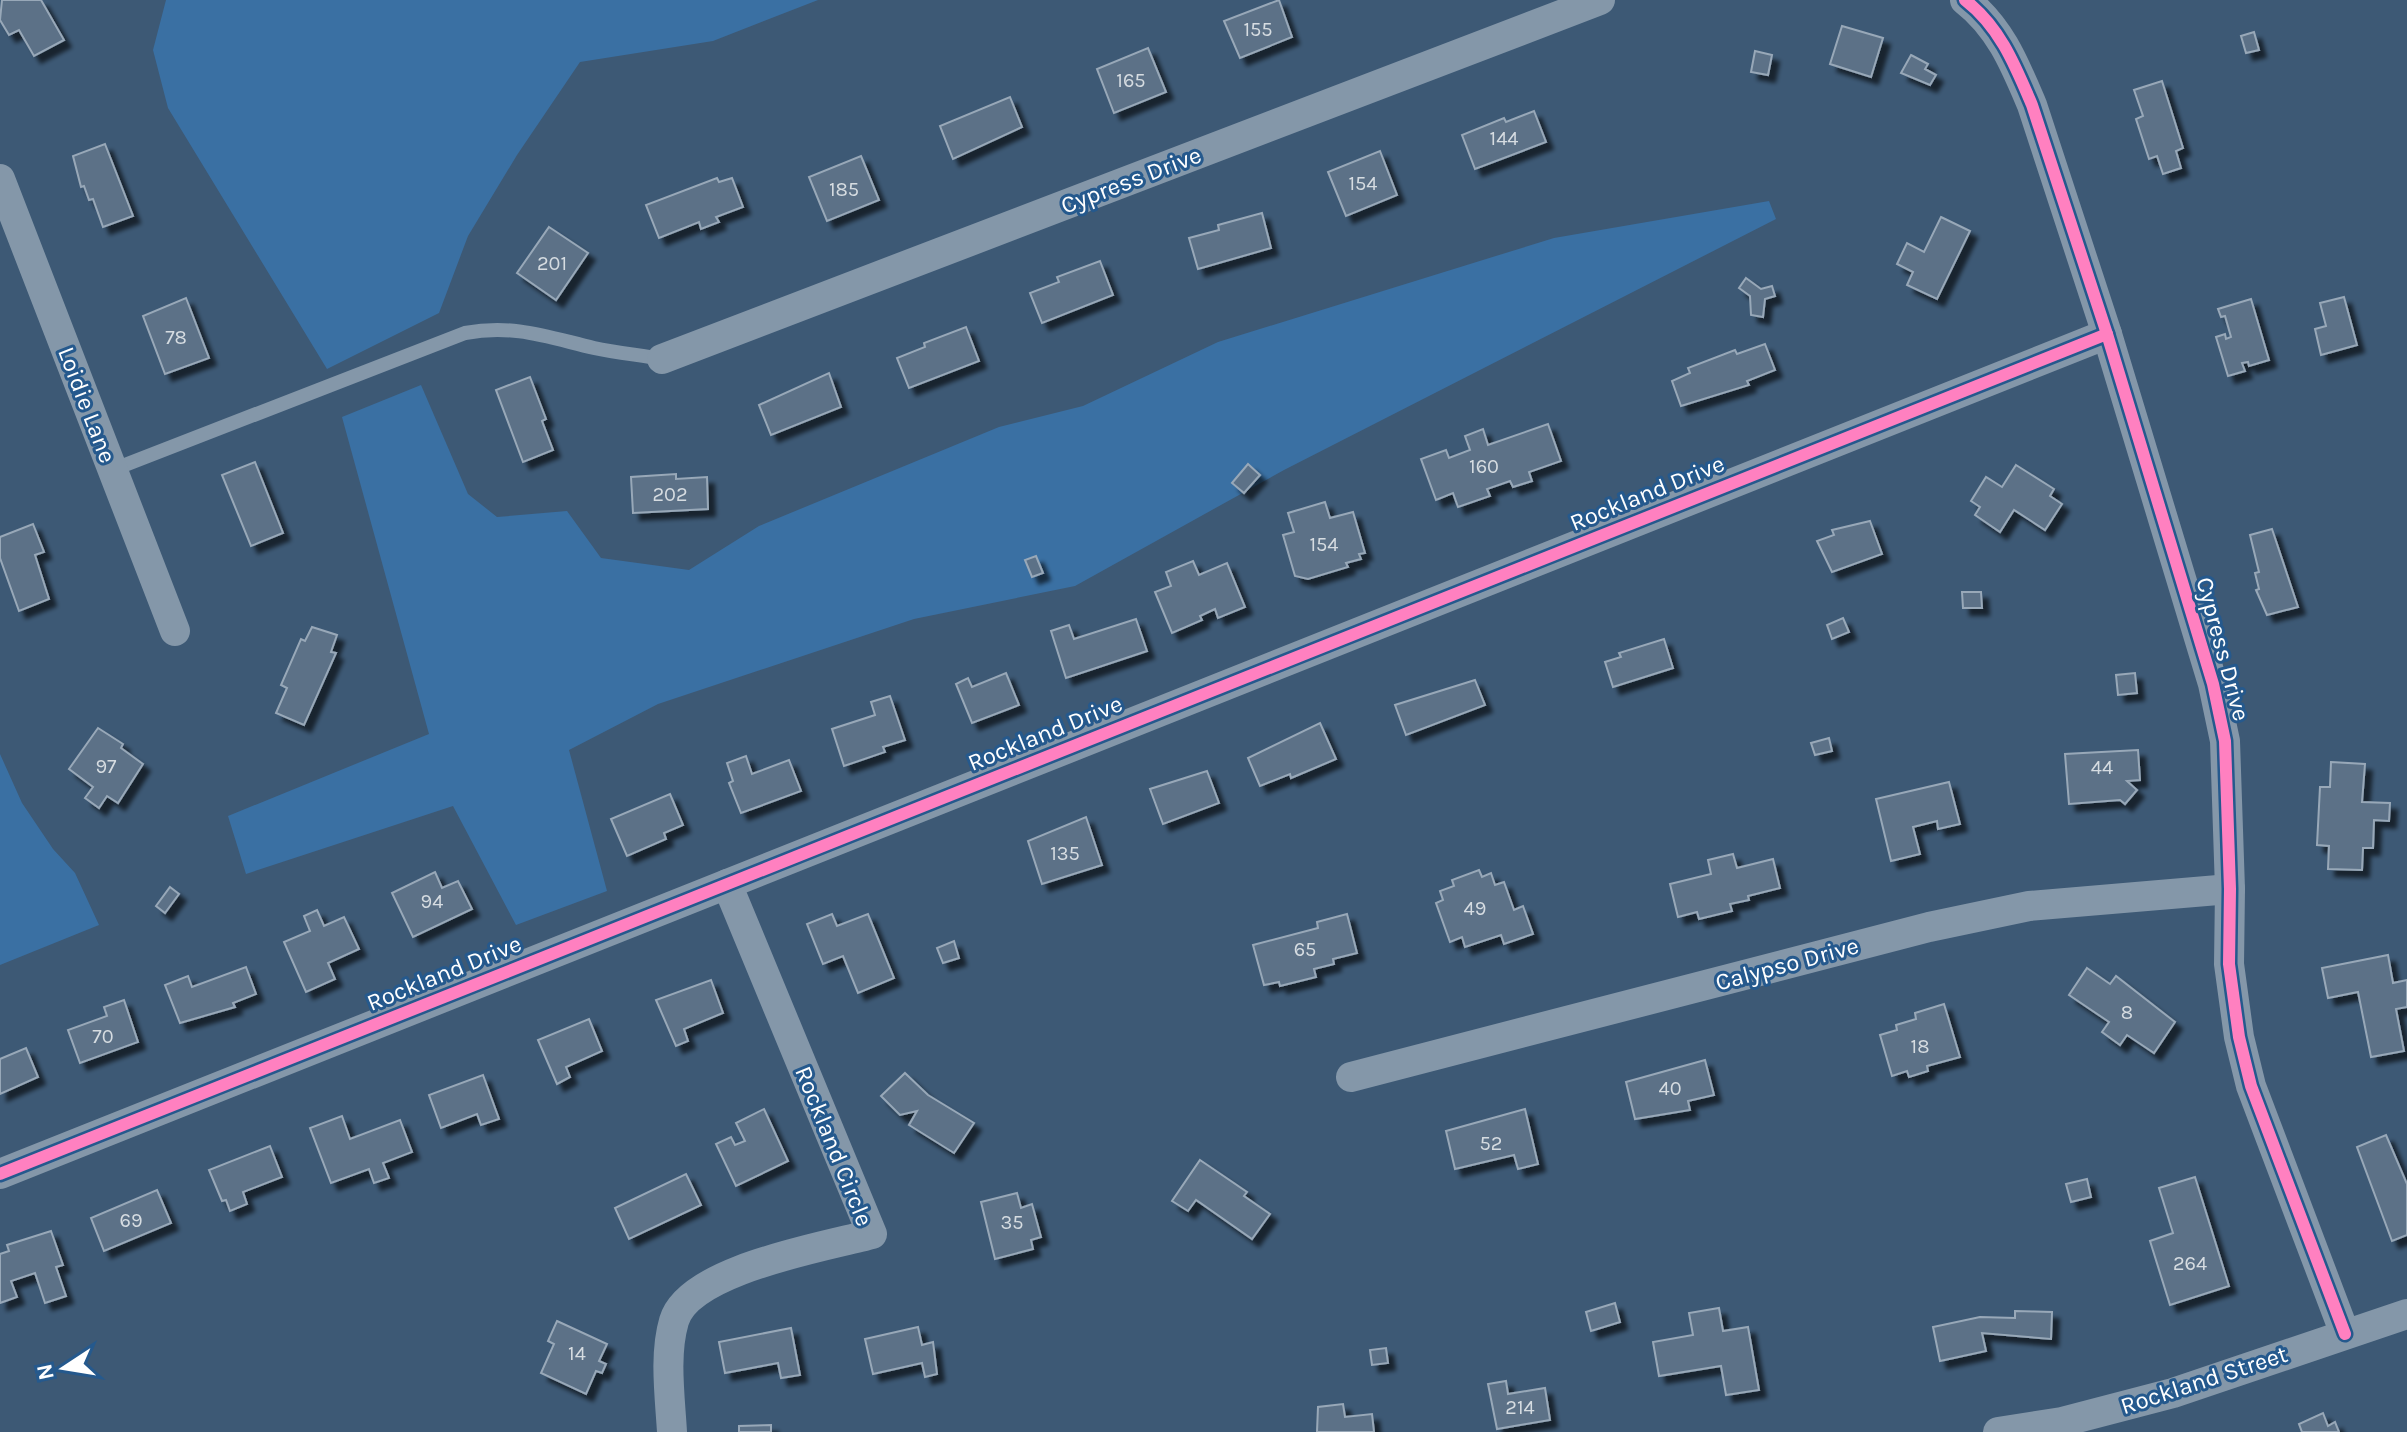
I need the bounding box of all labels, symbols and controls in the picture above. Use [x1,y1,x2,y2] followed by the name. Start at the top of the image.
[1243,18,1273,41] house number: 155
[1116,69,1146,92] house number: 165
[1490,127,1518,150] house number: 144
[1057,140,1205,220] street label: Cypress Drive
[1348,172,1378,195] house number: 154
[829,178,859,201] house number: 185
[537,252,567,275] house number: 201
[165,326,187,349] house number: 78
[52,343,122,467] street label: Loidie Lane
[1566,449,1728,537] street label: Rockland Drive
[1469,455,1499,478] house number: 160
[652,483,688,506] house number: 202
[1309,533,1339,556] house number: 154
[2190,574,2256,724] street label: Cypress Drive
[964,689,1126,777] street label: Rockland Drive
[96,755,117,778] house number: 97
[2091,756,2113,779] house number: 44
[1050,842,1080,865] house number: 135
[421,890,443,913] house number: 94
[1464,897,1486,920] house number: 49
[363,929,525,1017] street label: Rockland Drive
[1712,931,1862,997] street label: Calypso Drive
[1294,938,1316,961] house number: 65
[2121,1001,2133,1024] house number: 8
[92,1025,114,1048] house number: 70
[1911,1035,1929,1058] house number: 18
[789,1062,879,1230] street label: Rockland Circle
[1658,1077,1682,1100] house number: 40
[1480,1132,1502,1155] house number: 52
[119,1209,143,1232] house number: 69
[1000,1211,1024,1234] house number: 35
[2173,1252,2207,1275] house number: 264
[24,1328,104,1408] north arrow
[2117,1340,2291,1420] street label: Rockland Street
[568,1342,586,1365] house number: 14
[31,1362,60,1382] text: N
[1505,1396,1535,1419] house number: 214

